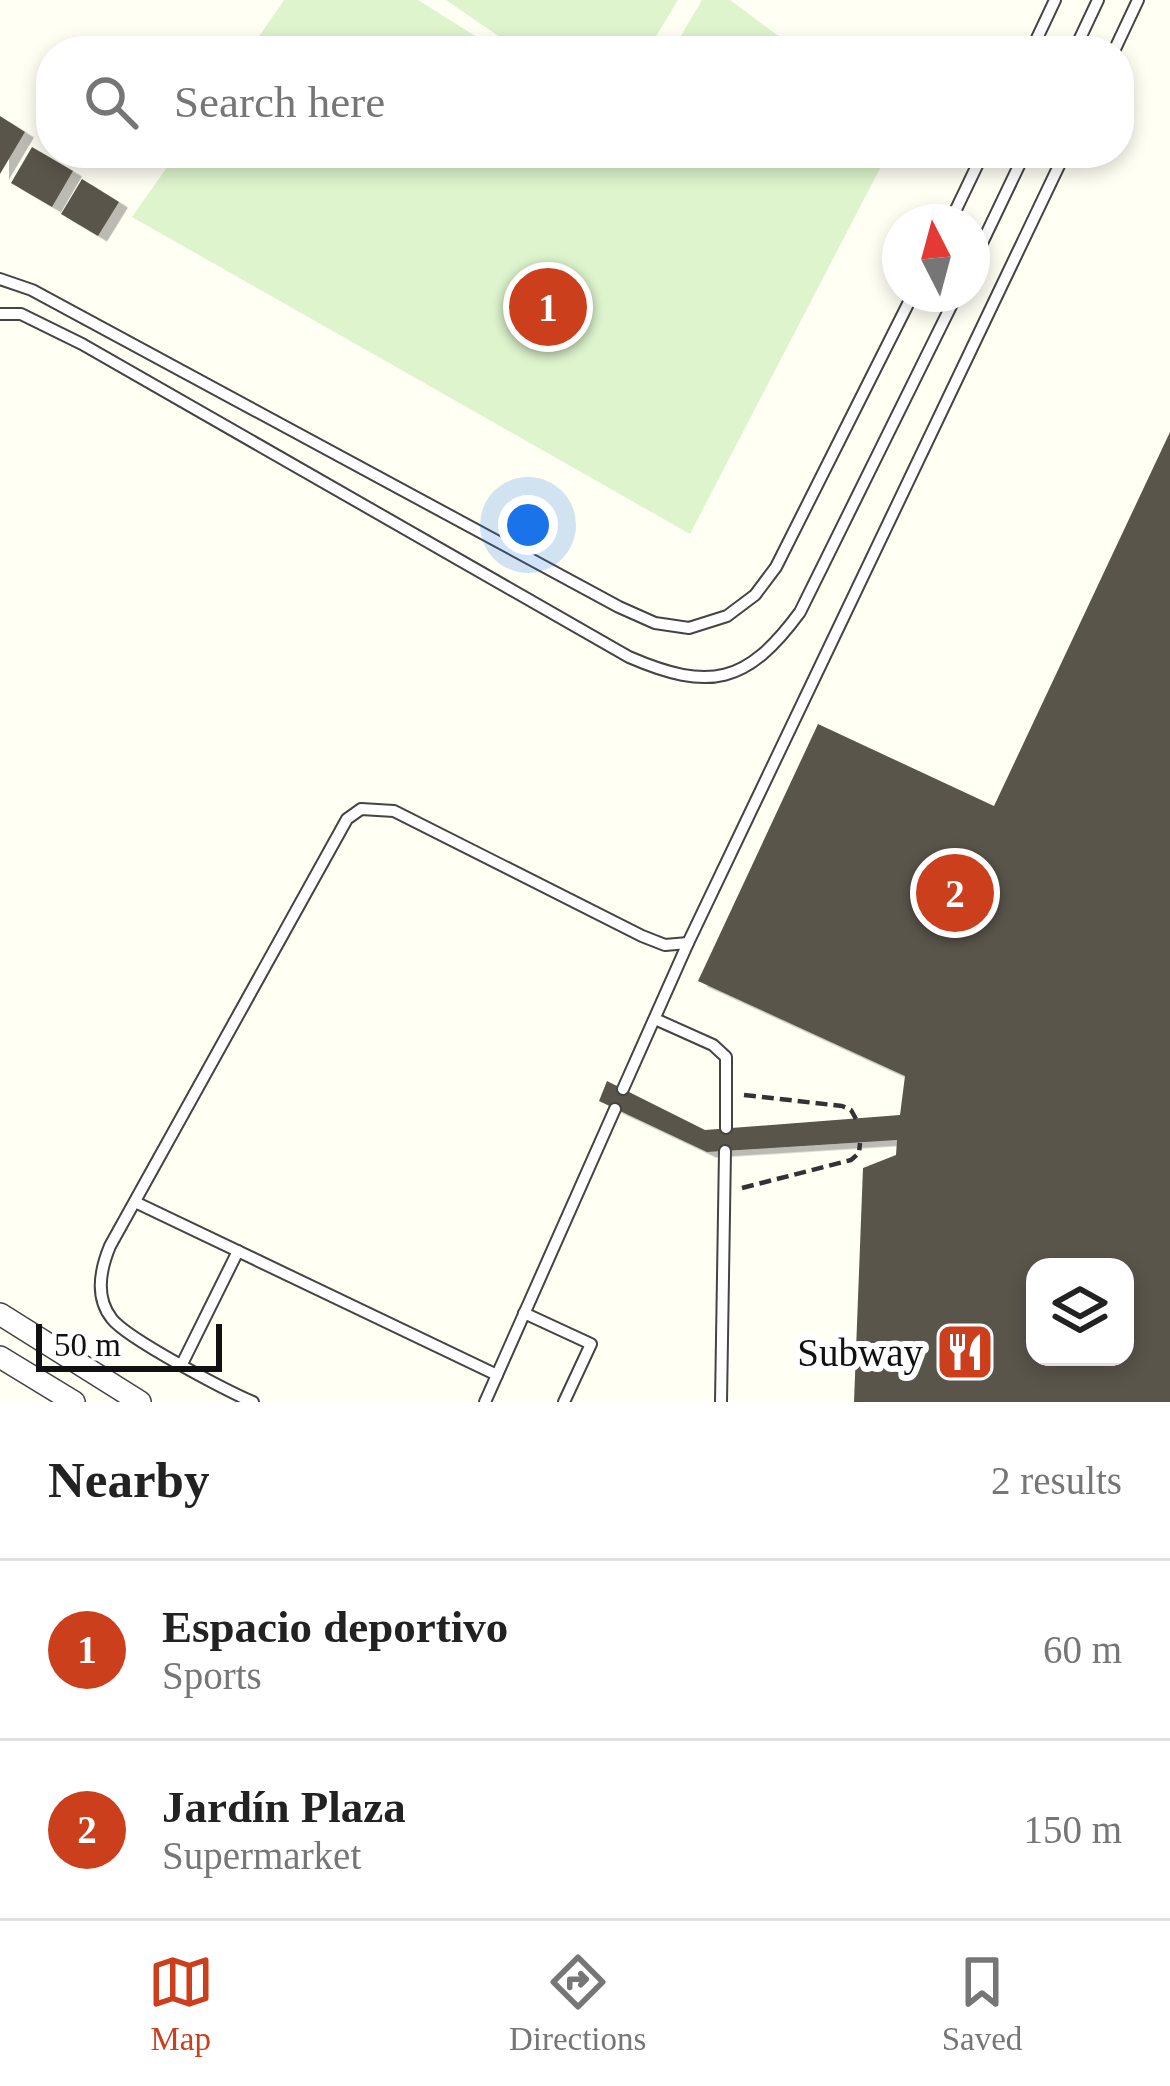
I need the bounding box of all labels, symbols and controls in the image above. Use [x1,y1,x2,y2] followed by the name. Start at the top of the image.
[36,36,1134,168] search box
[78,69,144,135] icon: search
[174,77,385,127] text: Search here
[882,204,990,312] north arrow
[509,262,587,352] pin: 1
[498,495,558,555] your location
[916,848,994,938] pin: 2
[1026,1258,1134,1366] map controls
[1026,1258,1134,1366] button: layers
[36,1318,222,1371] scale bar
[934,1321,996,1383] restaurant icon: Subway
[54,1327,121,1363] text: 50 m
[797,1331,923,1375] place label: Subway
[48,1452,209,1508] text: Nearby
[991,1459,1122,1502] text: 2 results
[162,1602,508,1652] text: Espacio deportivo
[77,1628,97,1671] text: 1
[1043,1628,1122,1671] text: 60 m
[162,1654,262,1697] text: Sports
[162,1782,406,1832] text: Jardín Plaza
[77,1808,97,1851] text: 2
[1023,1808,1122,1851] text: 150 m
[162,1834,361,1877] text: Supermarket
[148,1949,214,2058] tab: Map
[509,1949,646,2058] tab: Directions
[942,1949,1022,2058] tab: Saved

